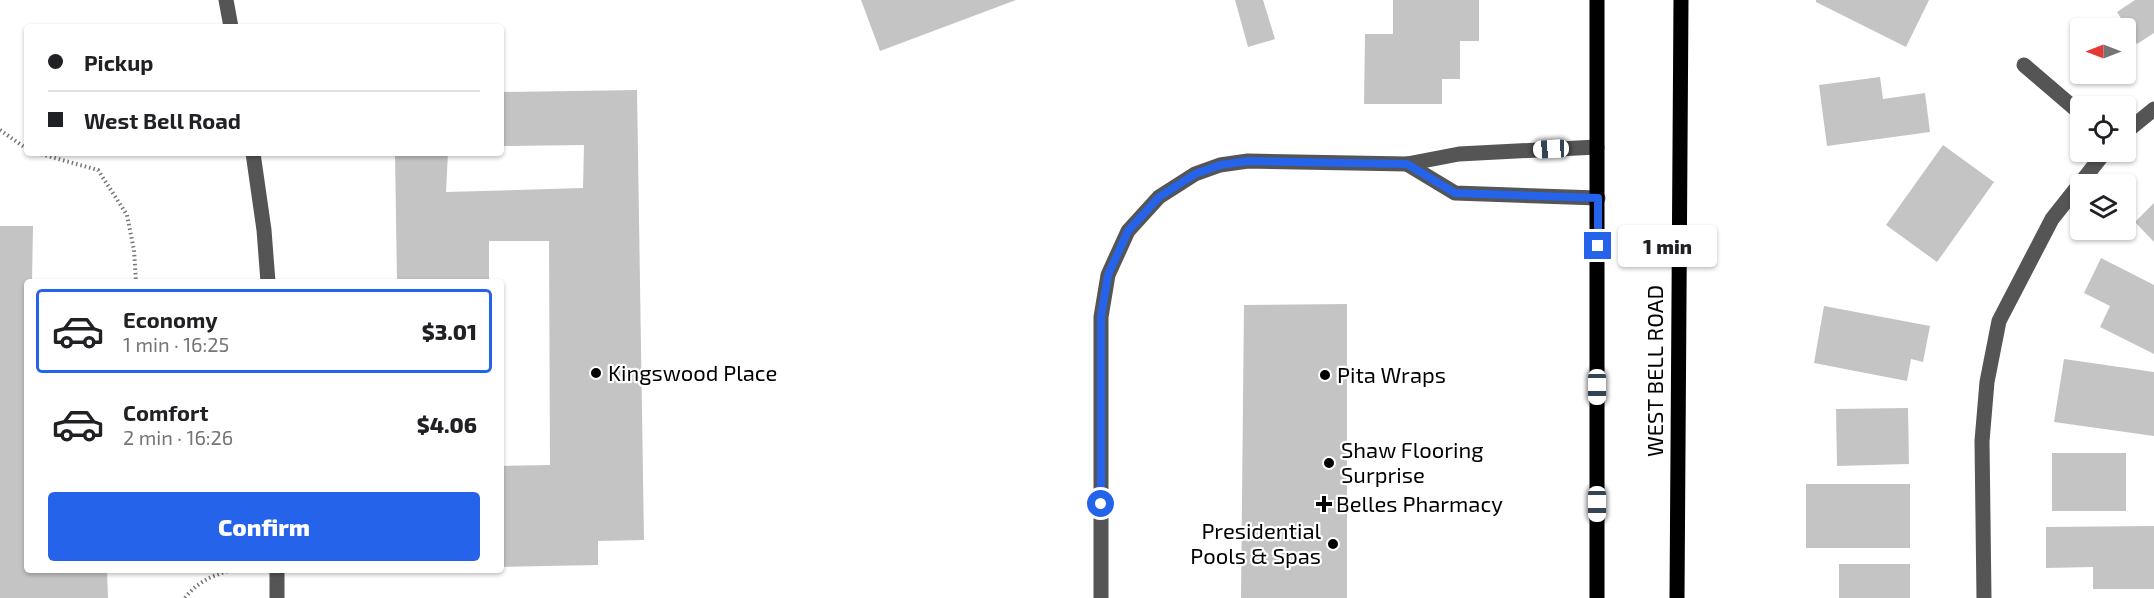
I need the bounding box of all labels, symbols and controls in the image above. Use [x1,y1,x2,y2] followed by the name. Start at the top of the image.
[2070,18,2136,84] north arrow
[2070,18,2136,240] map controls
[84,49,153,75] text: Pickup
[2070,96,2136,162] button: locate
[84,107,241,133] text: West Bell Road
[1533,139,1569,159] car
[2070,174,2136,240] button: layers
[1619,225,1718,267] callout: 1 min
[1584,232,1611,259] route end
[1643,234,1692,258] text: 1 min
[1641,285,1667,457] street label: WEST BELL ROAD
[51,304,105,358] icon: car
[123,306,218,332] text: Economy
[422,318,477,344] text: $3.01
[123,332,229,356] text: 1 min · 16:25
[608,359,777,385] place label: Kingswood Place
[1337,361,1446,387] place label: Pita Wraps
[589,366,603,380] marker: Kingswood Place
[1318,368,1332,382] marker: Pita Wraps
[1588,369,1606,405] car
[51,397,105,451] icon: car
[123,399,208,425] text: Comfort
[417,411,477,437] text: $4.06
[123,425,233,449] text: 2 min · 16:26
[1341,436,1484,487] place label: Shaw Flooring Surprise
[1322,456,1336,470] marker: Shaw Flooring Surprise
[1588,486,1606,522] car
[1087,490,1114,517] route start
[1336,490,1503,516] place label: Belles Pharmacy
[48,492,480,561] button: Confirm
[1317,497,1331,511] marker: Belles Pharmacy
[1190,517,1321,568] place label: Presidential Pools & Spas
[1326,537,1340,551] marker: Presidential Pools & Spas

